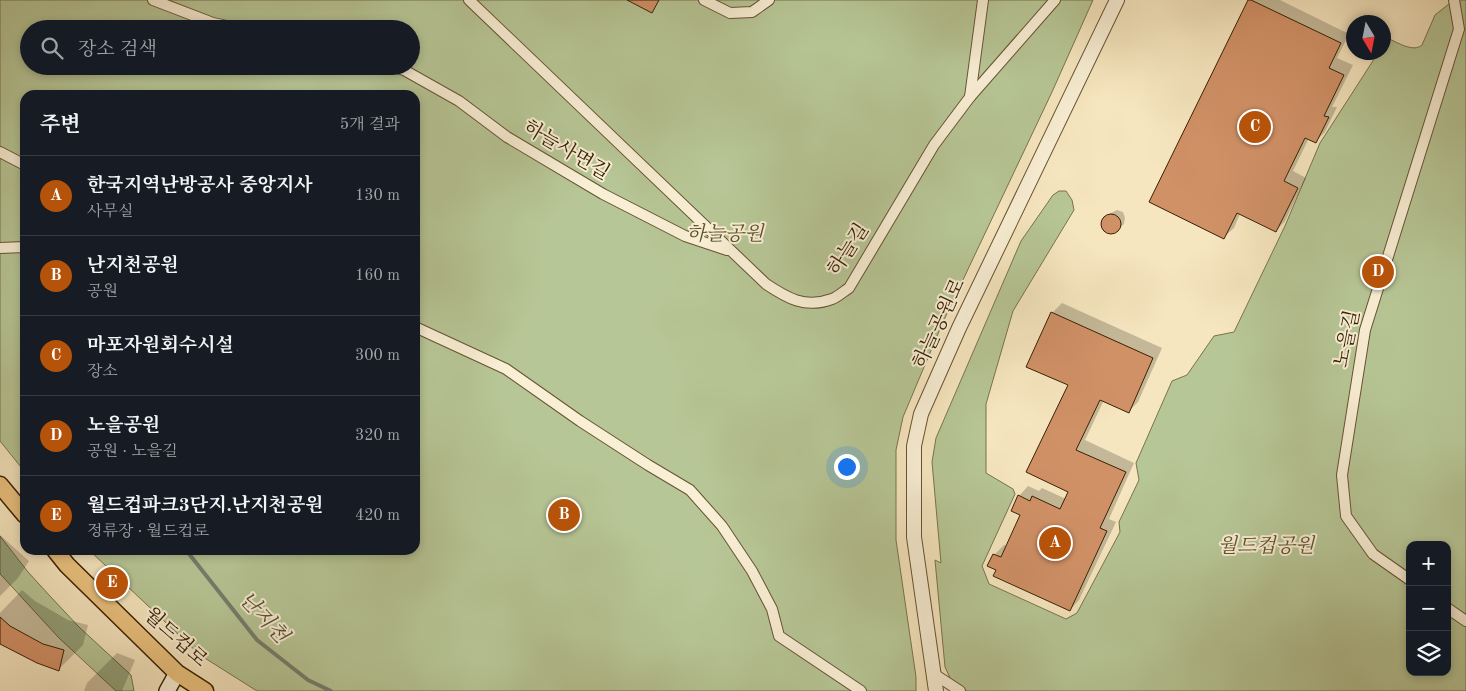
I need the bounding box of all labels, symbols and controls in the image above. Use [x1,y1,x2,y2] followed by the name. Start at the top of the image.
[1346,15,1391,60] north arrow
[20,20,420,75] search box
[38,34,66,62] icon: search
[78,41,157,60] text: 장소 검색
[1239,108,1271,146] pin: C
[40,115,81,136] text: 주변
[519,116,614,184] street label: 하늘사면길
[340,117,400,133] text: 5개 결과
[87,177,313,196] text: 한국지역난방공사 중앙지사
[50,188,62,204] text: A
[355,188,400,204] text: 130 m
[87,204,133,220] text: 사무실
[823,219,873,280] street label: 하늘길
[686,222,765,245] park label: 하늘공원
[1362,253,1394,291] pin: D
[87,257,179,276] text: 난지천공원
[50,268,62,284] text: B
[355,268,400,284] text: 160 m
[909,275,969,372] street label: 하늘공원로
[87,284,118,300] text: 공원
[1330,308,1364,369] street label: 노을길
[87,337,234,356] text: 마포자원회수시설
[51,348,61,364] text: C
[355,348,400,364] text: 300 m
[87,364,118,380] text: 장소
[87,417,160,436] text: 노을공원
[50,428,62,444] text: D
[355,428,400,444] text: 320 m
[87,444,178,460] text: 공원 · 노을길
[834,454,860,480] your location
[548,496,580,534] pin: B
[87,497,324,516] text: 월드컵파크3단지.난지천공원
[50,508,62,524] text: E
[355,508,400,524] text: 420 m
[87,524,209,540] text: 정류장 · 월드컵로
[1039,524,1071,562] pin: A
[1218,534,1316,557] park label: 월드컵공원
[1406,541,1451,676] map controls
[1406,541,1451,586] button: +
[96,564,128,602] pin: E
[1406,586,1451,631] button: −
[235,587,294,649] water label: 난지천
[140,603,212,671] street label: 월드컵로
[1406,631,1451,676] button: layers

